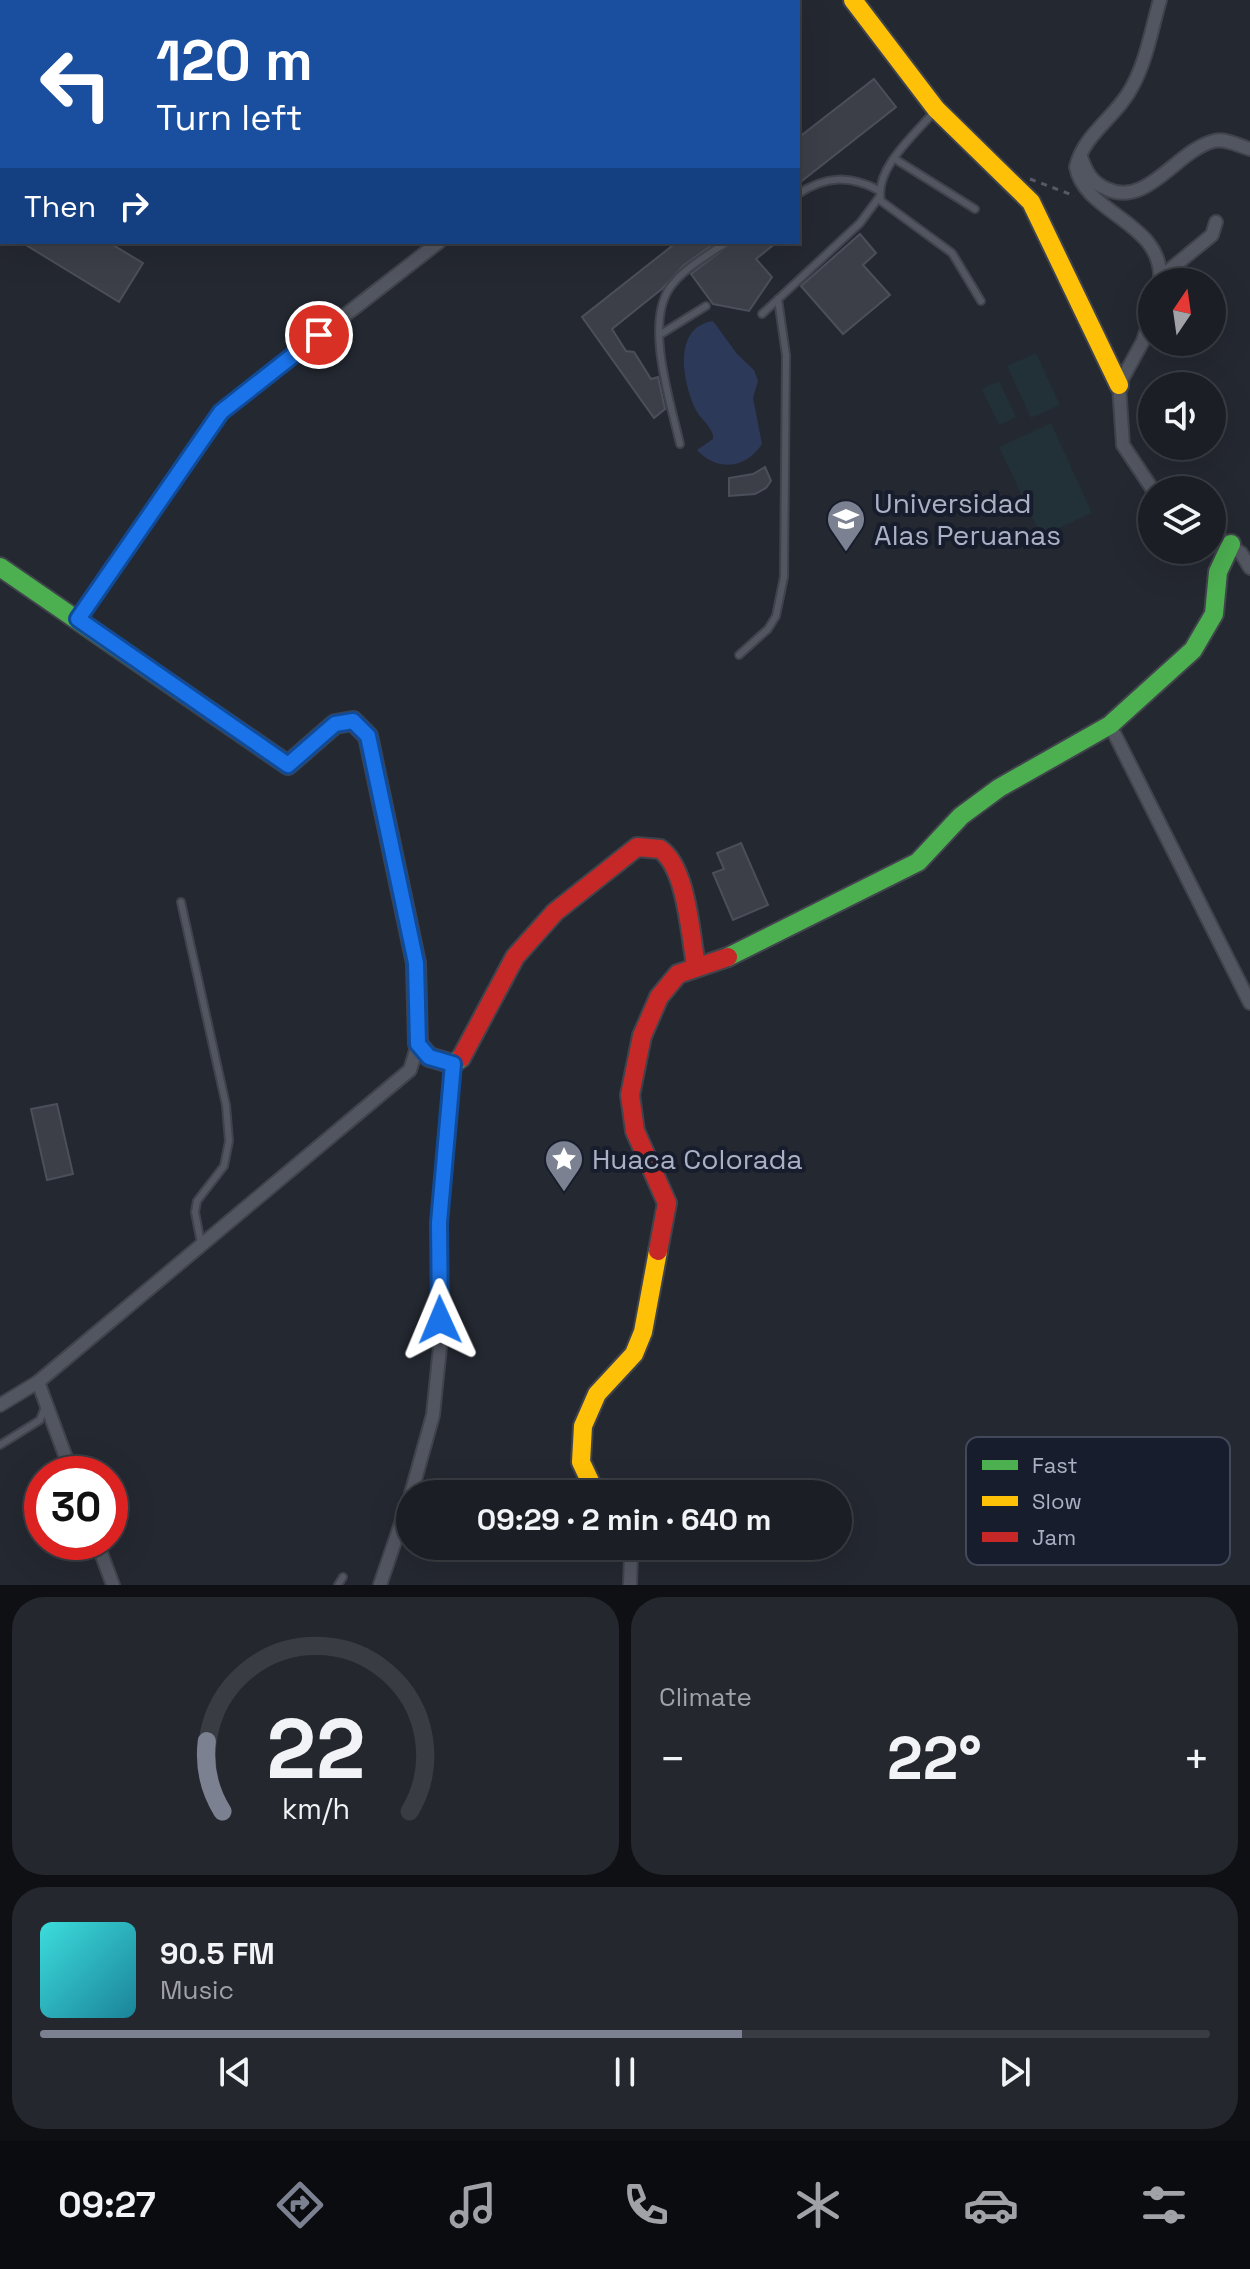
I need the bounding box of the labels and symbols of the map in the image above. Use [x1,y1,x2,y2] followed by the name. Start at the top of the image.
[1138,268,1226,356] north arrow
[285,301,353,369] pin
[874,485,1061,553] place label: Universidad Alas Peruanas
[825,498,867,553] school or university icon: Universidad Alas Peruanas
[543,1138,585,1193] place icon: Huaca Colorada
[592,1141,803,1177] place label: Huaca Colorada
[398,1278,482,1362] position arrow
[966,1437,1230,1565] legend
[1032,1451,1078,1479] text: Fast
[24,1456,128,1560] speed limit sign: 30
[1032,1487,1082,1515] text: Slow
[1032,1523,1076,1551] text: Jam

